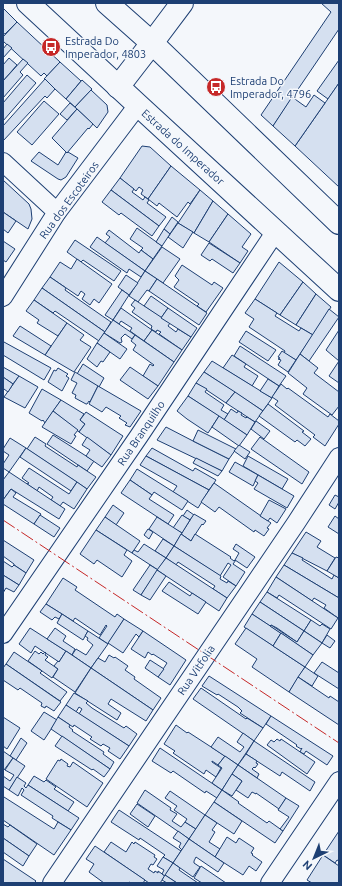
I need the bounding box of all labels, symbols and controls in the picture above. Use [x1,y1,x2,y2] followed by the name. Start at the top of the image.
[65,35,146,60] place label: Estrada Do Imperador, 4803
[40,36,62,58] bus stop icon: Estrada Do Imperador, 4803
[230,75,311,100] place label: Estrada Do Imperador, 4796
[205,76,227,98] bus stop icon: Estrada Do Imperador, 4796
[139,107,227,188] street label: Estrada do Imperador
[37,159,101,241] street label: Rua dos Escoteiros
[115,398,167,468] street label: Rua Branquilho
[175,643,217,697] street label: Rua Vitfolia
[294,838,334,878] north arrow
[300,858,314,873] text: N

